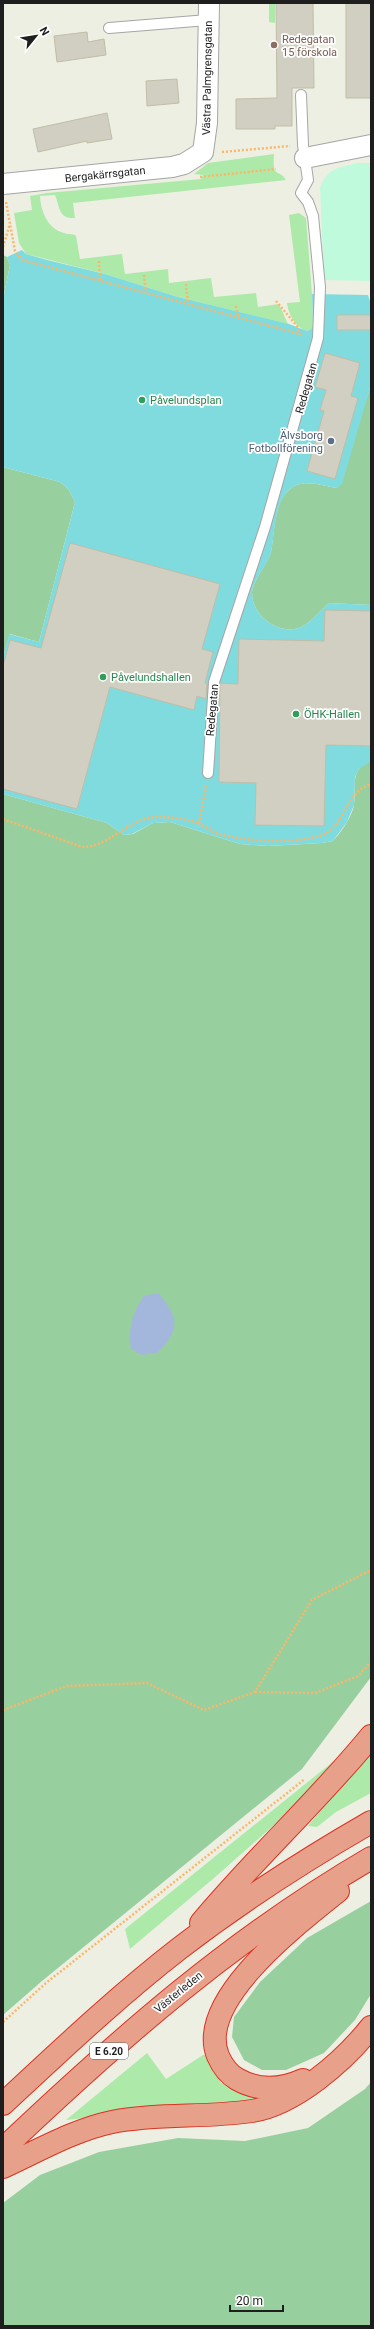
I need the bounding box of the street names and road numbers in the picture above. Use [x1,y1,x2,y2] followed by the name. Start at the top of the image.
[200,21,215,135] street label: Västra Palmgrensgatan
[64,164,146,185] street label: Bergakärrsgatan
[293,361,320,415] street label: Redegatan
[204,683,221,737] street label: Redegatan
[152,1969,205,2016] street label: Västerleden
[90,2043,128,2059] road number: E 6.20

